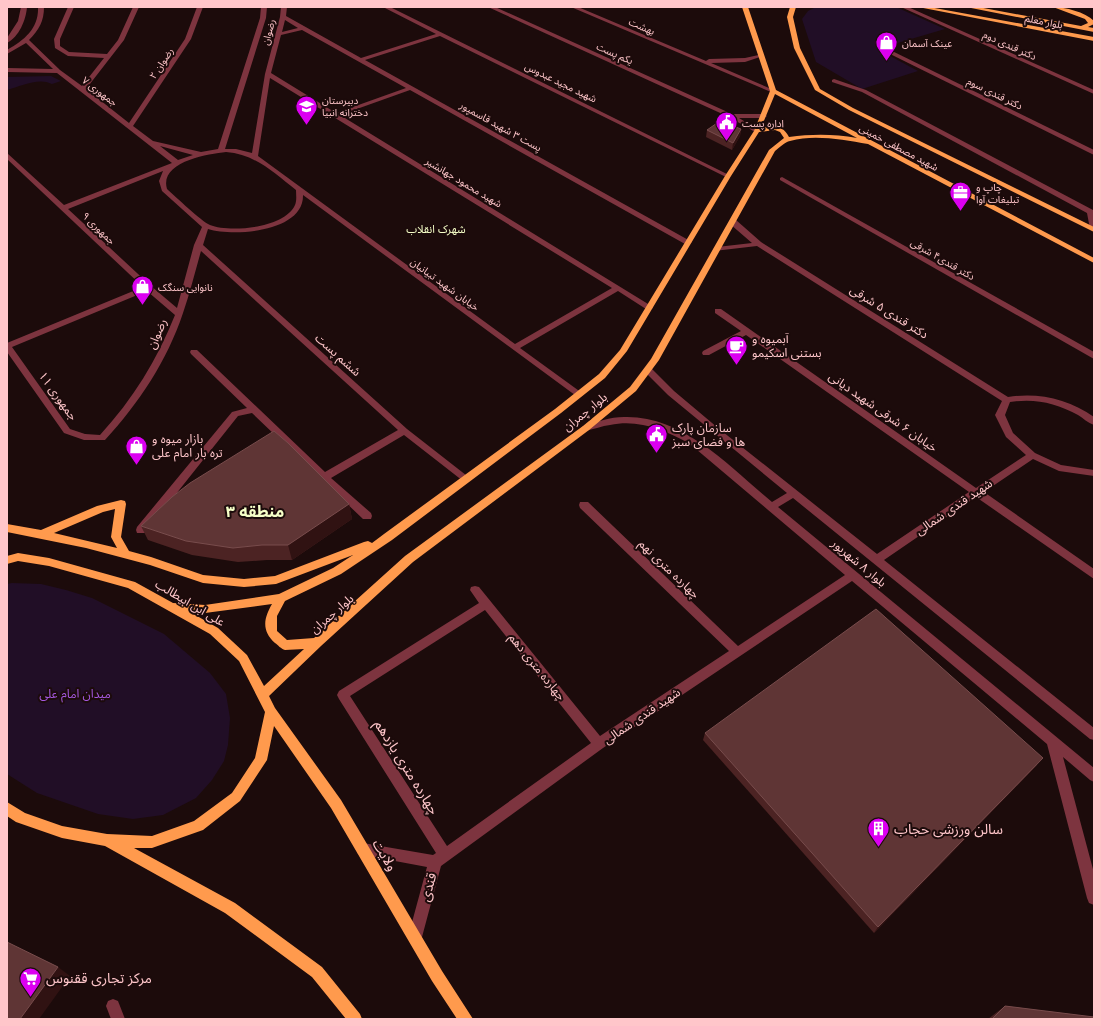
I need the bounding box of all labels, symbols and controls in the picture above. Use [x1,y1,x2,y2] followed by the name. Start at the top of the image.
[1024,11,1064,33] street label: بلوار معلم
[627,15,657,38] street label: بهشت
[259,17,278,47] street label: رضوان
[980,28,1039,65] street label: دکتر قندی دوم
[873,30,899,63] shop icon: عینک آسمان
[902,37,952,50] place label: عینک آسمان
[594,40,635,68] street label: یکم پست
[146,45,177,81] street label: رضوان ۲
[523,59,599,106] street label: شهید مجید عبدوس
[79,74,120,109] street label: جمهوری ۷
[964,74,1025,114] street label: دکتر قندی سوم
[294,93,320,126] school or university icon: دبیرستان دخترانه انبیا
[322,94,368,119] place label: دبیرستان دخترانه انبیا
[457,98,544,154] street label: پست ۳ شهید قاسمپور
[714,110,740,143] public building icon: اداره پست
[742,117,784,130] place label: اداره پست
[857,121,941,174] street label: شهید مصطفی خمینی
[422,154,505,211] street label: شهید محمود جهانشیر
[948,180,974,213] office icon: چاپ و تبلیغات آوا
[976,181,1019,206] place label: چاپ و تبلیغات آوا
[79,209,118,247] street label: جمهوری ۹
[406,222,466,236] district label: شهرک انقلاب
[908,236,977,283] street label: دکتر قندی۴ شرقی
[408,255,482,314] street label: خیابان شهید تبیانیان
[130,274,156,307] shop icon: نانوایی سنگک
[158,281,213,294] place label: نانوایی سنگک
[847,281,931,342] street label: دکتر قندی ۵ شرقی
[143,316,170,351] street label: رضوان
[311,330,364,381] street label: ششم پست
[752,331,822,360] place label: آبمیوه و بستنی اسکیمو
[723,333,749,366] cafe icon: آبمیوه و بستنی اسکیمو
[826,368,941,455] street label: خیابان ۶ شرقی شهید دیانی
[36,369,81,423] street label: جمهوری ۱۱
[560,389,610,435] street label: بلوار چمران
[671,420,745,449] place label: سازمان پارک ها و فضای سبز
[644,422,670,455] public building icon: سازمان پارک ها و فضای سبز
[152,431,223,462] place label: بازار میوه و تره بار امام علی
[123,433,149,466] shop icon: بازار میوه و تره بار امام علی
[912,475,995,538] street label: شهید قندی شمالی
[226,501,284,521] district label: منطقه ۳
[828,535,890,590] street label: بلوار ۸ شهریور
[635,536,703,603] street label: چهارده متری نهم
[153,576,228,630] street label: علی ابن ابیطالب
[307,591,357,637] street label: بلوار چمران
[504,630,569,704] street label: چهارده متری دهم
[600,684,683,747] street label: شهید قندی شمالی
[39,686,111,703] park label: میدان امام علی
[369,716,443,819] street label: چهارده متری یازدهم
[865,816,891,849] building icon: سالن ورزشی حجاب
[894,820,1003,838] place label: سالن ورزشی حجاب
[369,836,401,874] street label: ولایت
[416,871,440,903] street label: قندی
[18,965,44,998] supermarket icon: مرکز تجاری ققنوس
[46,969,152,987] place label: مرکز تجاری ققنوس

